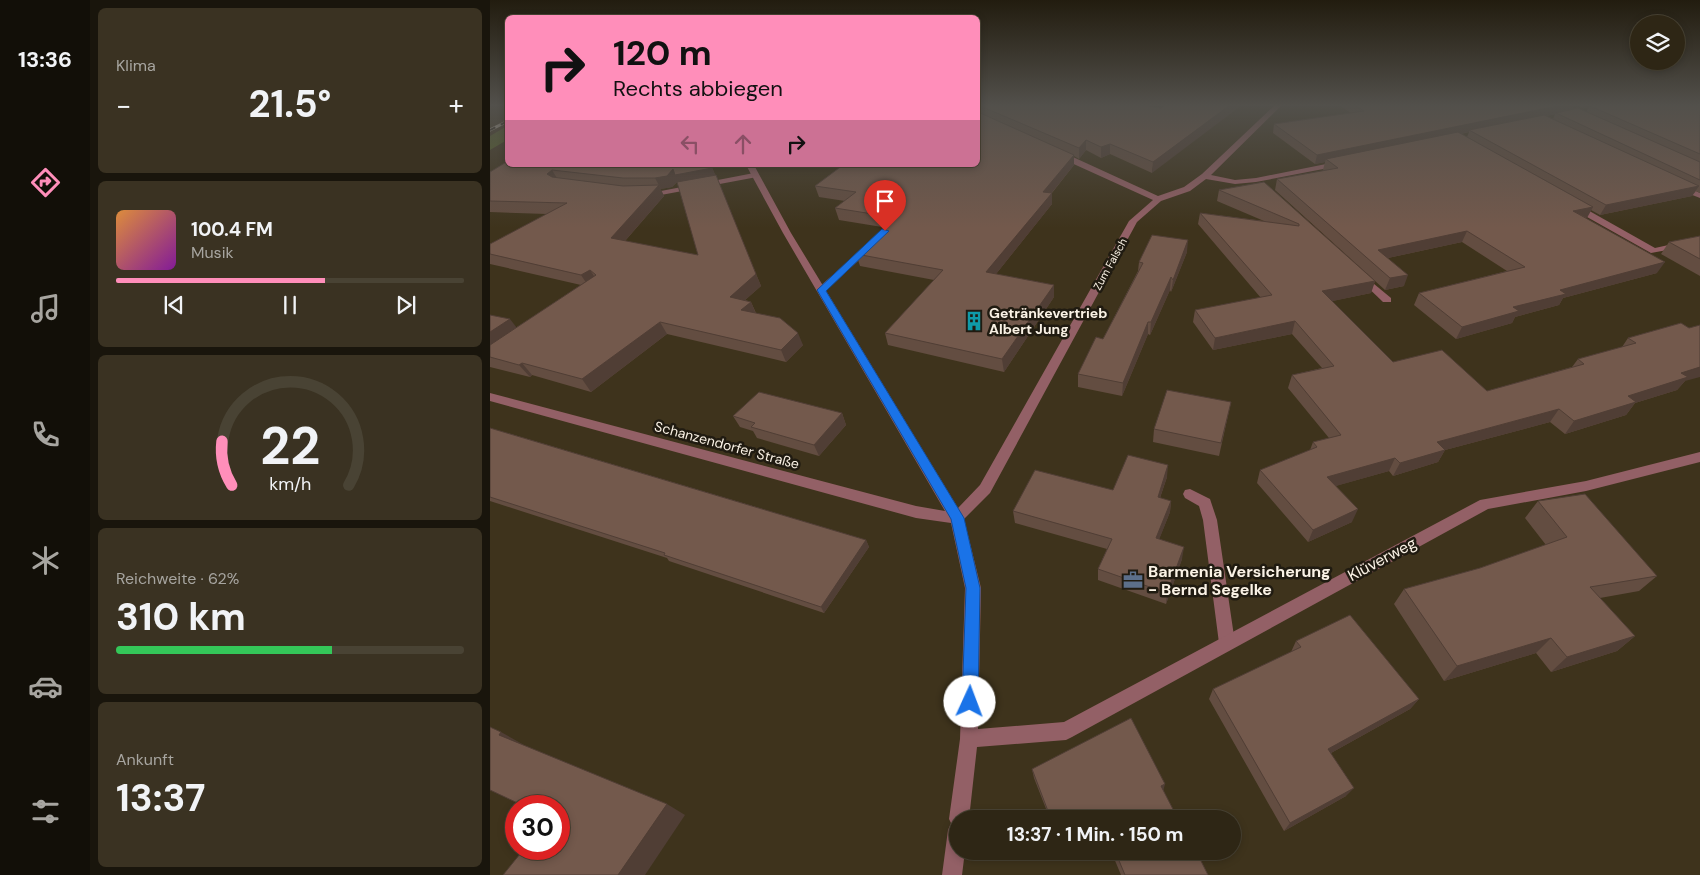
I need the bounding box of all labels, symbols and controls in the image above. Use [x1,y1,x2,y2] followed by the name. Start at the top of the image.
[1630,15,1685,70] map controls
[1630,15,1685,70] button: layers
[613,30,712,76] text: 120 m
[530,35,595,100] icon: right
[18,45,72,74] text: 13:36
[116,55,156,76] text: Klima
[613,74,783,103] text: Rechts abbiegen
[249,79,331,129] text: 21.5°
[116,87,131,124] text: −
[449,87,464,124] text: +
[676,130,704,158] icon: left
[729,130,757,158] icon: ahead
[782,130,810,158] icon: right
[28,165,63,200] icon: directions
[864,180,906,231] pin
[871,187,899,215] icon: arrive
[191,217,273,242] text: 100.4 FM
[1090,236,1130,292] street label: Zum Falsch
[191,242,234,263] text: Musik
[28,291,63,326] icon: music
[160,291,188,319] icon: previous
[276,291,304,319] icon: pause
[392,291,420,319] icon: next
[989,304,1107,338] place label: Getränkevertrieb Albert Jung
[963,310,985,332] building icon: Getränkevertrieb Albert Jung
[260,412,320,480] text: 22
[28,417,63,452] icon: phone
[653,417,801,473] street label: Schanzendorfer Straße
[269,472,311,496] text: km/h
[1344,532,1420,586] street label: Klüverweg
[28,543,63,578] icon: climate
[1148,561,1331,600] place label: Barmenia Versicherung - Bernd Segelke
[116,568,239,589] text: Reichweite · 62%
[1122,569,1144,591] office icon: Barmenia Versicherung - Bernd Segelke
[116,592,246,642] text: 310 km
[28,669,63,704] icon: car
[943,675,995,727] position arrow
[116,749,174,770] text: Ankunft
[116,773,205,823] text: 13:37
[28,794,63,829] icon: filters
[505,795,570,860] speed limit sign: 30
[1007,822,1183,847] text: 13:37 · 1 Min. · 150 m

